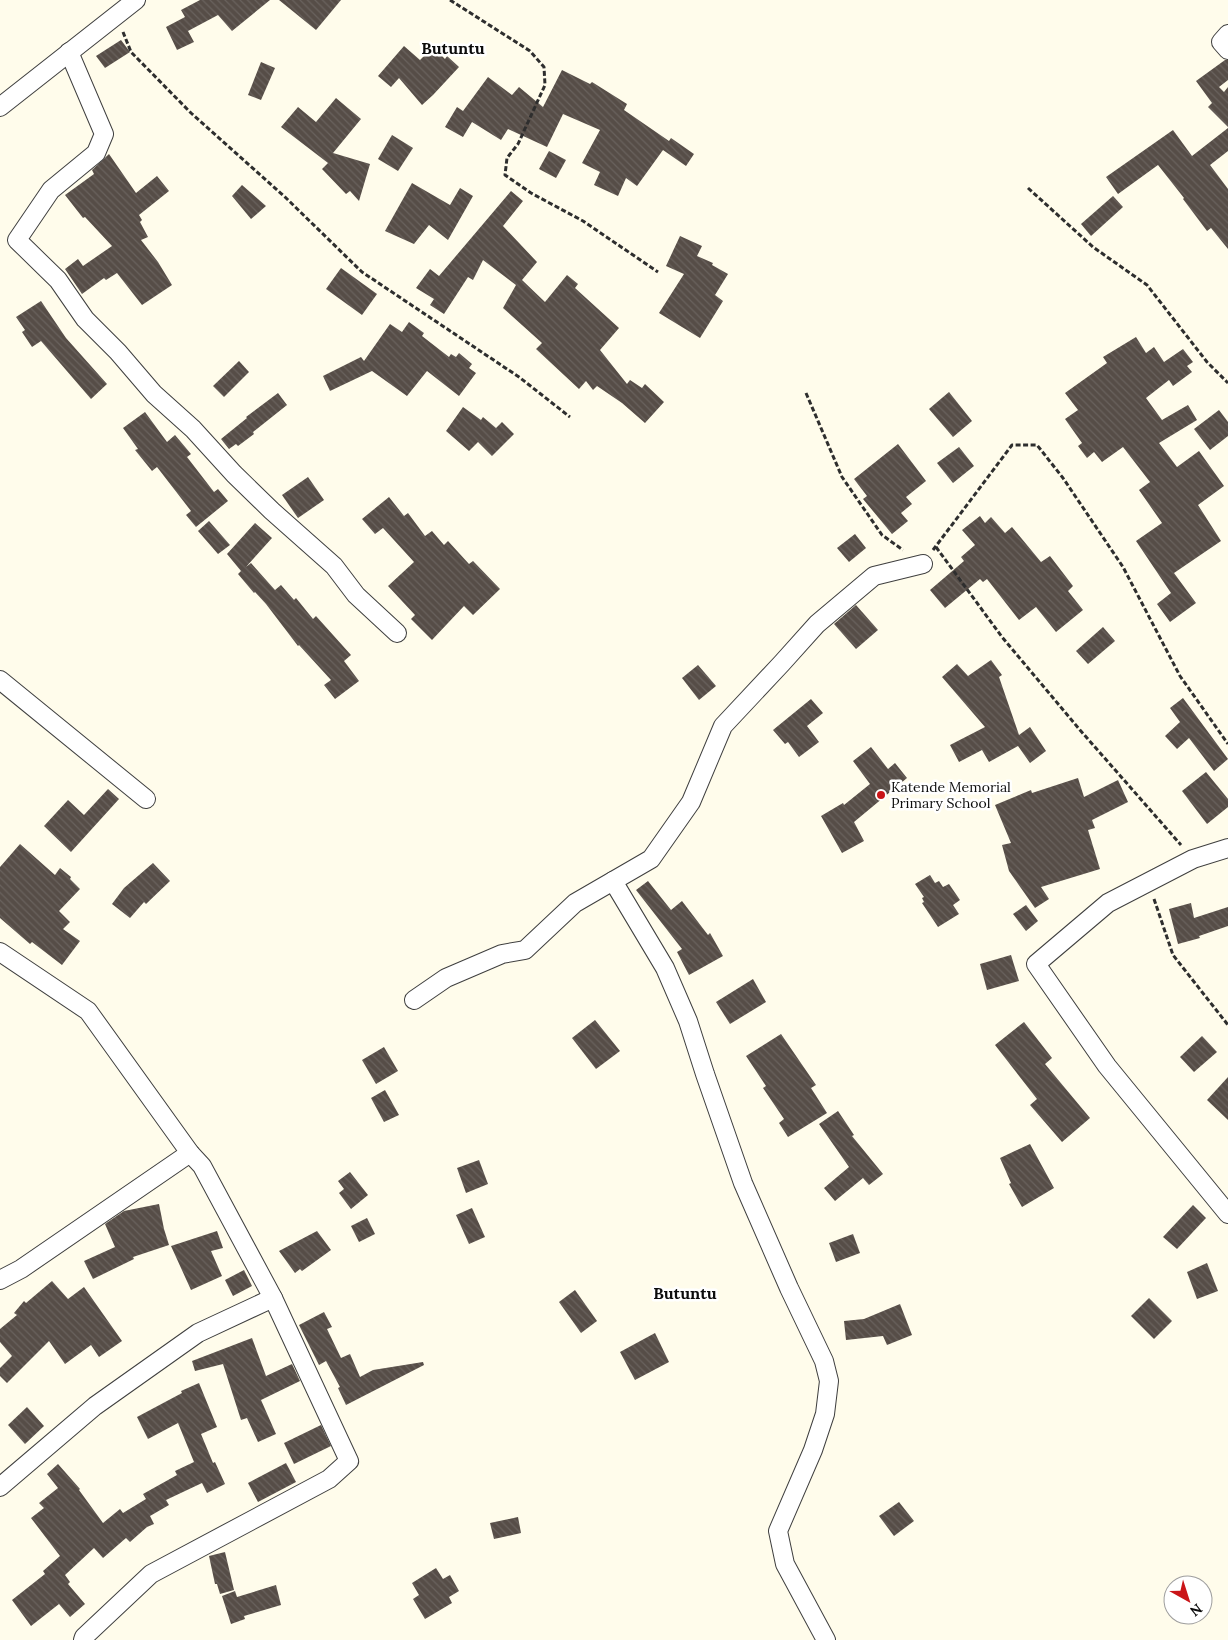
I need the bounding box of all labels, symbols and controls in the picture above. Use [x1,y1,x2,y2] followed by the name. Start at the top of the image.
[421,38,485,58] district label: Butuntu
[891,778,1011,812] place label: Katende Memorial Primary School
[875,789,887,801] marker: Katende Memorial Primary School
[653,1283,717,1303] district label: Butuntu
[1163,1575,1213,1625] north arrow
[1186,1600,1206,1621] text: N

